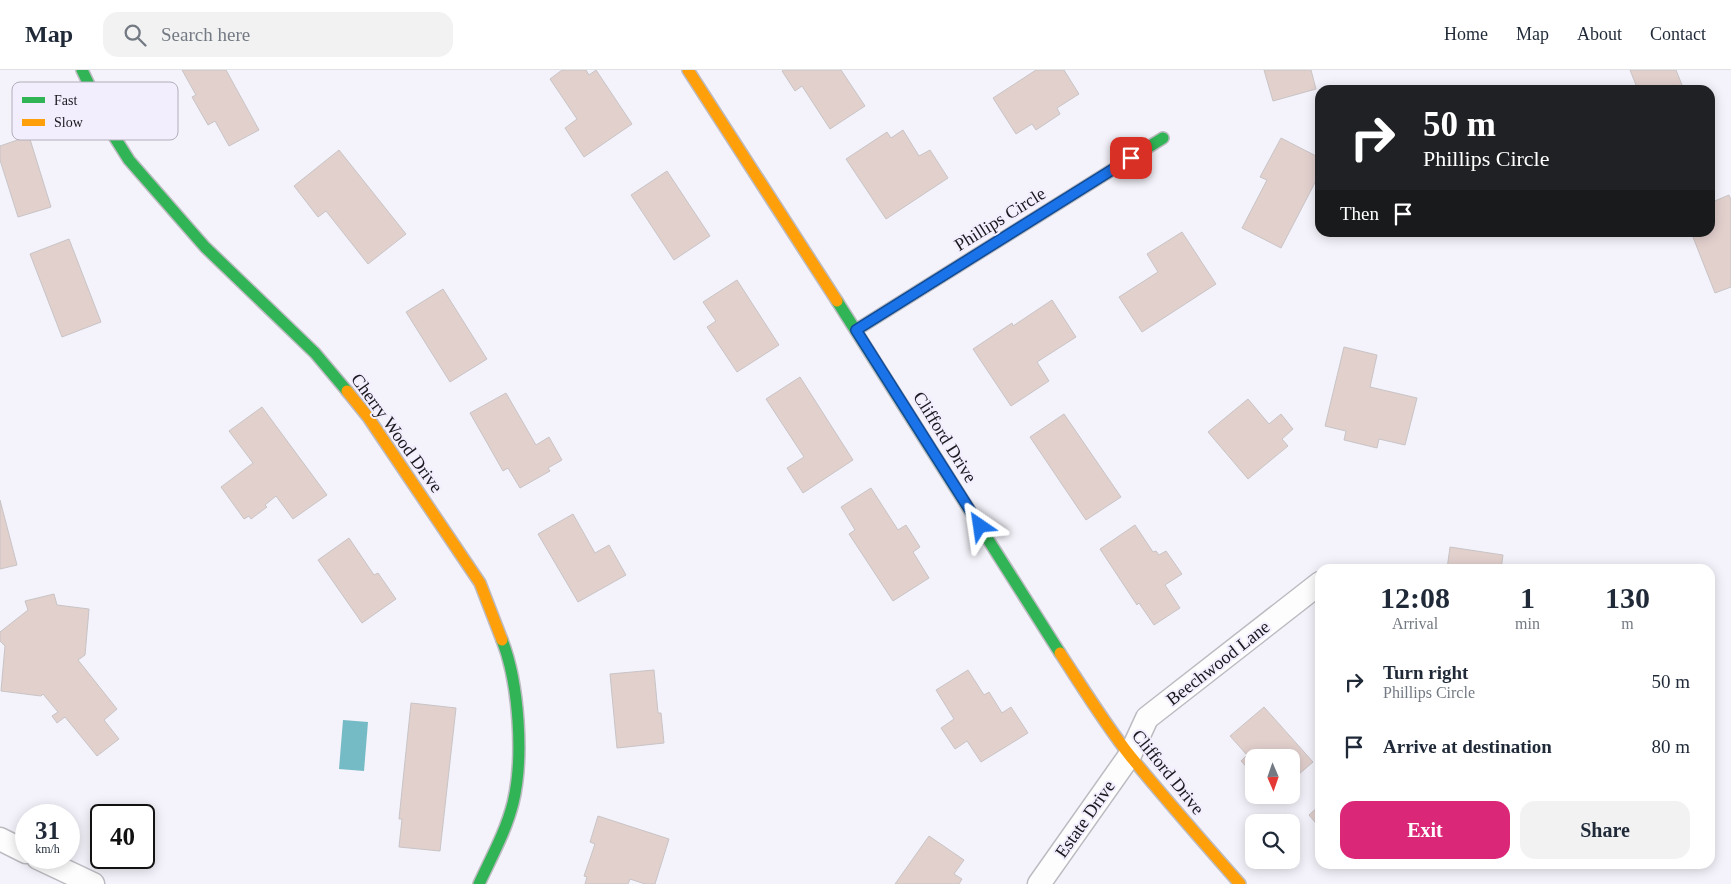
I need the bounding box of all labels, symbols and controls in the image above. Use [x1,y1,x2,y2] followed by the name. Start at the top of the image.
[103,12,453,57] search box
[25,21,73,47] text: Map
[121,21,149,49] icon: search
[161,24,250,45] text: Search here
[1444,24,1488,44] text: Home
[1516,24,1549,44] text: Map
[1577,24,1622,44] text: About
[1650,24,1706,44] text: Contact
[12,82,178,140] legend
[54,93,77,108] text: Fast
[1340,105,1405,170] icon: right
[1423,105,1496,144] text: 50 m
[54,115,84,130] text: Slow
[1110,137,1152,179] pin
[1117,144,1145,172] icon: arrive
[1423,146,1550,171] text: Phillips Circle
[951,183,1049,255] street label: Phillips Circle
[1389,200,1417,228] icon: arrive
[1340,203,1379,224] text: Then
[347,370,447,496] street label: Cherry Wood Drive
[909,388,981,486] street label: Clifford Drive
[953,499,1005,551] position arrow
[1380,581,1450,614] text: 12:08
[1520,581,1535,614] text: 1
[1605,581,1650,614] text: 130
[1392,615,1438,632] text: Arrival
[1515,615,1540,632] text: min
[1621,615,1634,632] text: m
[1162,616,1274,709] street label: Beechwood Lane
[1383,662,1468,683] text: Turn right
[1340,668,1368,696] icon: right
[1651,671,1690,692] text: 50 m
[1383,684,1475,701] text: Phillips Circle
[1128,726,1208,818] street label: Clifford Drive
[1340,733,1368,761] icon: arrive
[1383,736,1552,757] text: Arrive at destination
[1651,736,1690,757] text: 80 m
[1245,749,1300,804] north arrow
[1245,749,1300,869] map controls
[1051,777,1119,861] street label: Estate Drive
[1340,801,1510,859] button: Exit
[1520,801,1690,859] button: Share
[90,804,155,869] speed limit sign: 40
[1245,814,1300,869] button: search
[35,817,60,844] text: 31
[35,842,60,856] text: km/h

